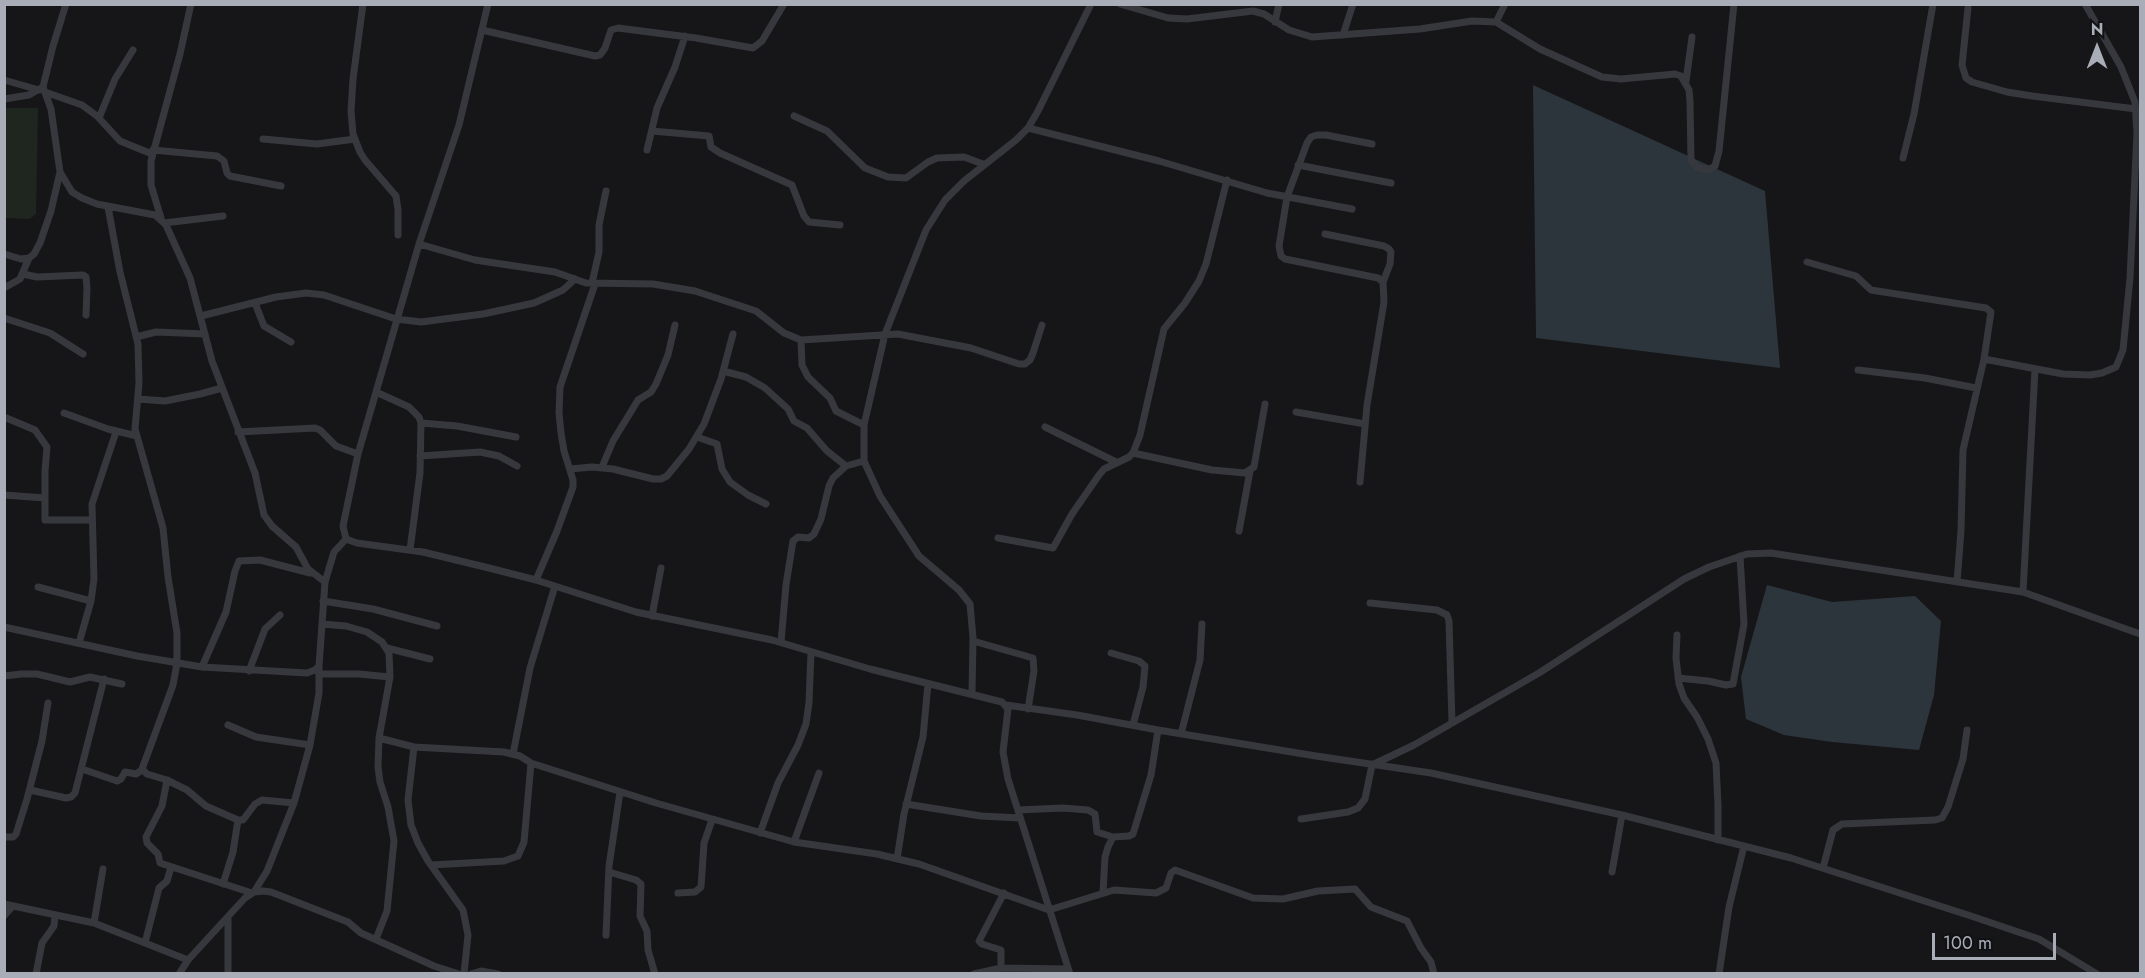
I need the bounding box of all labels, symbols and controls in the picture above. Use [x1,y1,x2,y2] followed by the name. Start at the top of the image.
[2067,18,2127,78] north arrow
[2091,18,2103,41] text: N
[1935,921,2060,959] scale bar
[1943,930,1992,956] text: 100 m

